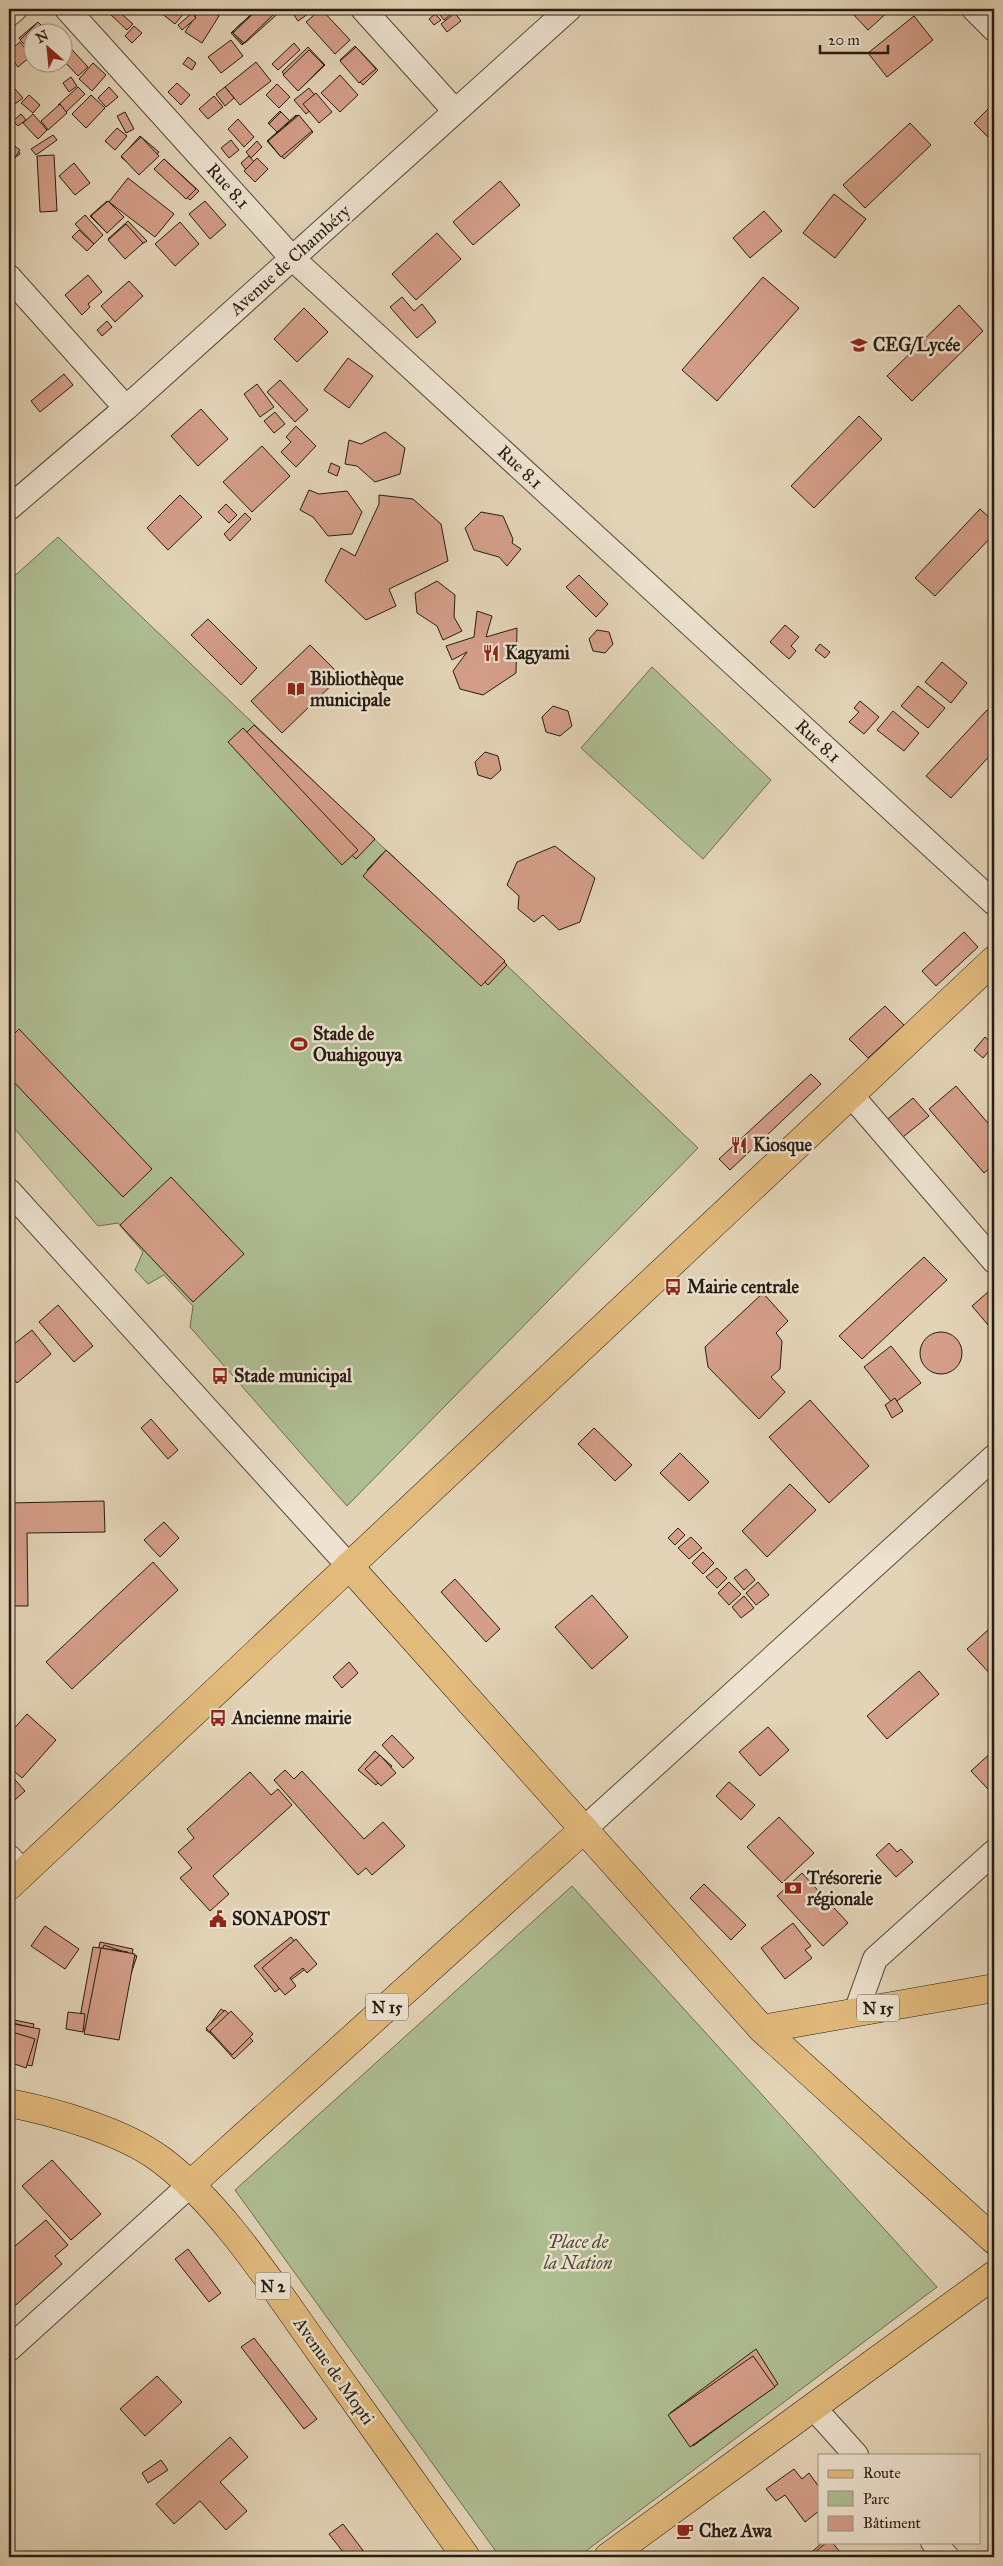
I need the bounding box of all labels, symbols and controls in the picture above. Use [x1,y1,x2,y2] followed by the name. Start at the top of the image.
[22,22,72,72] north arrow
[820,22,888,54] scale bar
[33,27,52,47] text: N
[828,31,860,49] text: 20 m
[202,159,254,213] street label: Rue 8.1
[224,200,355,321] street label: Avenue de Chambéry
[873,334,961,357] place label: CEG/Lycée
[849,335,869,355] school or university icon: CEG/Lycée
[493,441,547,493] street label: Rue 8.1
[505,642,571,665] place label: Kagyami
[481,643,501,663] restaurant icon: Kagyami
[309,668,404,712] place label: Bibliothèque municipale
[286,679,306,699] library icon: Bibliothèque municipale
[791,715,845,767] street label: Rue 8.1
[313,1023,402,1067] place label: Stade de Ouahigouya
[289,1034,309,1054] sports icon: Stade de Ouahigouya
[753,1134,813,1157] place label: Kiosque
[729,1135,749,1155] restaurant icon: Kiosque
[687,1276,799,1298] place label: Mairie centrale
[663,1277,683,1297] bus stop icon: Mairie centrale
[234,1365,353,1388] place label: Stade municipal
[210,1366,230,1386] bus stop icon: Stade municipal
[231,1707,352,1729] place label: Ancienne mairie
[208,1708,228,1728] bus stop icon: Ancienne mairie
[806,1867,882,1911] place label: Trésorerie régionale
[783,1878,803,1898] bank icon: Trésorerie régionale
[232,1908,330,1930] place label: SONAPOST
[208,1909,228,1929] public building icon: SONAPOST
[366,1994,408,2020] road number: N 15
[857,1995,899,2022] road number: N 15
[543,2231,613,2274] park label: Place de la Nation
[256,2272,290,2300] road number: N 2
[288,2312,379,2429] street label: Avenue de Mopti
[818,2454,980,2544] legend
[863,2464,901,2482] text: Route
[863,2490,890,2508] text: Parc
[863,2514,922,2532] text: Bâtiment
[699,2520,772,2542] place label: Chez Awa
[675,2521,695,2541] cafe icon: Chez Awa

